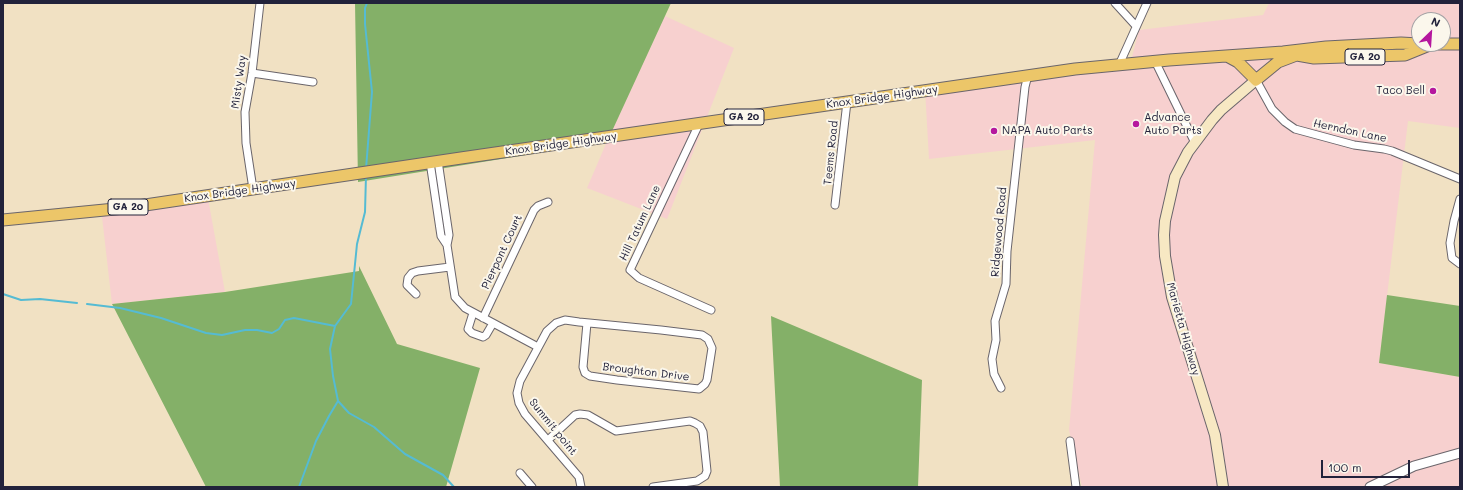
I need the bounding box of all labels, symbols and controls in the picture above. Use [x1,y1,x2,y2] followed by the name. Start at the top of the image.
[1411,12,1451,52] north arrow
[1429,13,1443,30] text: N
[1345,49,1385,65] road number: GA 20
[229,54,249,110] street label: Misty Way
[825,83,939,111] street label: Knox Bridge Highway
[1376,84,1425,98] place label: Taco Bell
[1428,86,1438,96] marker: Taco Bell
[724,109,764,125] road number: GA 20
[1144,111,1202,137] place label: Advance Auto Parts
[1312,117,1388,145] street label: Herndon Lane
[1131,119,1141,129] marker: Advance Auto Parts
[821,120,841,186] street label: Teems Road
[1002,124,1092,138] place label: NAPA Auto Parts
[989,126,999,136] marker: NAPA Auto Parts
[504,130,618,158] street label: Knox Bridge Highway
[183,177,297,205] street label: Knox Bridge Highway
[617,183,663,263] street label: Hill Tatum Lane
[989,187,1009,277] street label: Ridgewood Road
[108,199,148,215] road number: GA 20
[479,213,525,291] street label: Pierpont Court
[1163,281,1203,377] street label: Marietta Highway
[602,360,690,384] street label: Broughton Drive
[526,396,580,458] street label: Summit point
[1323,452,1412,478] scale bar
[1328,459,1362,475] text: 100 m

